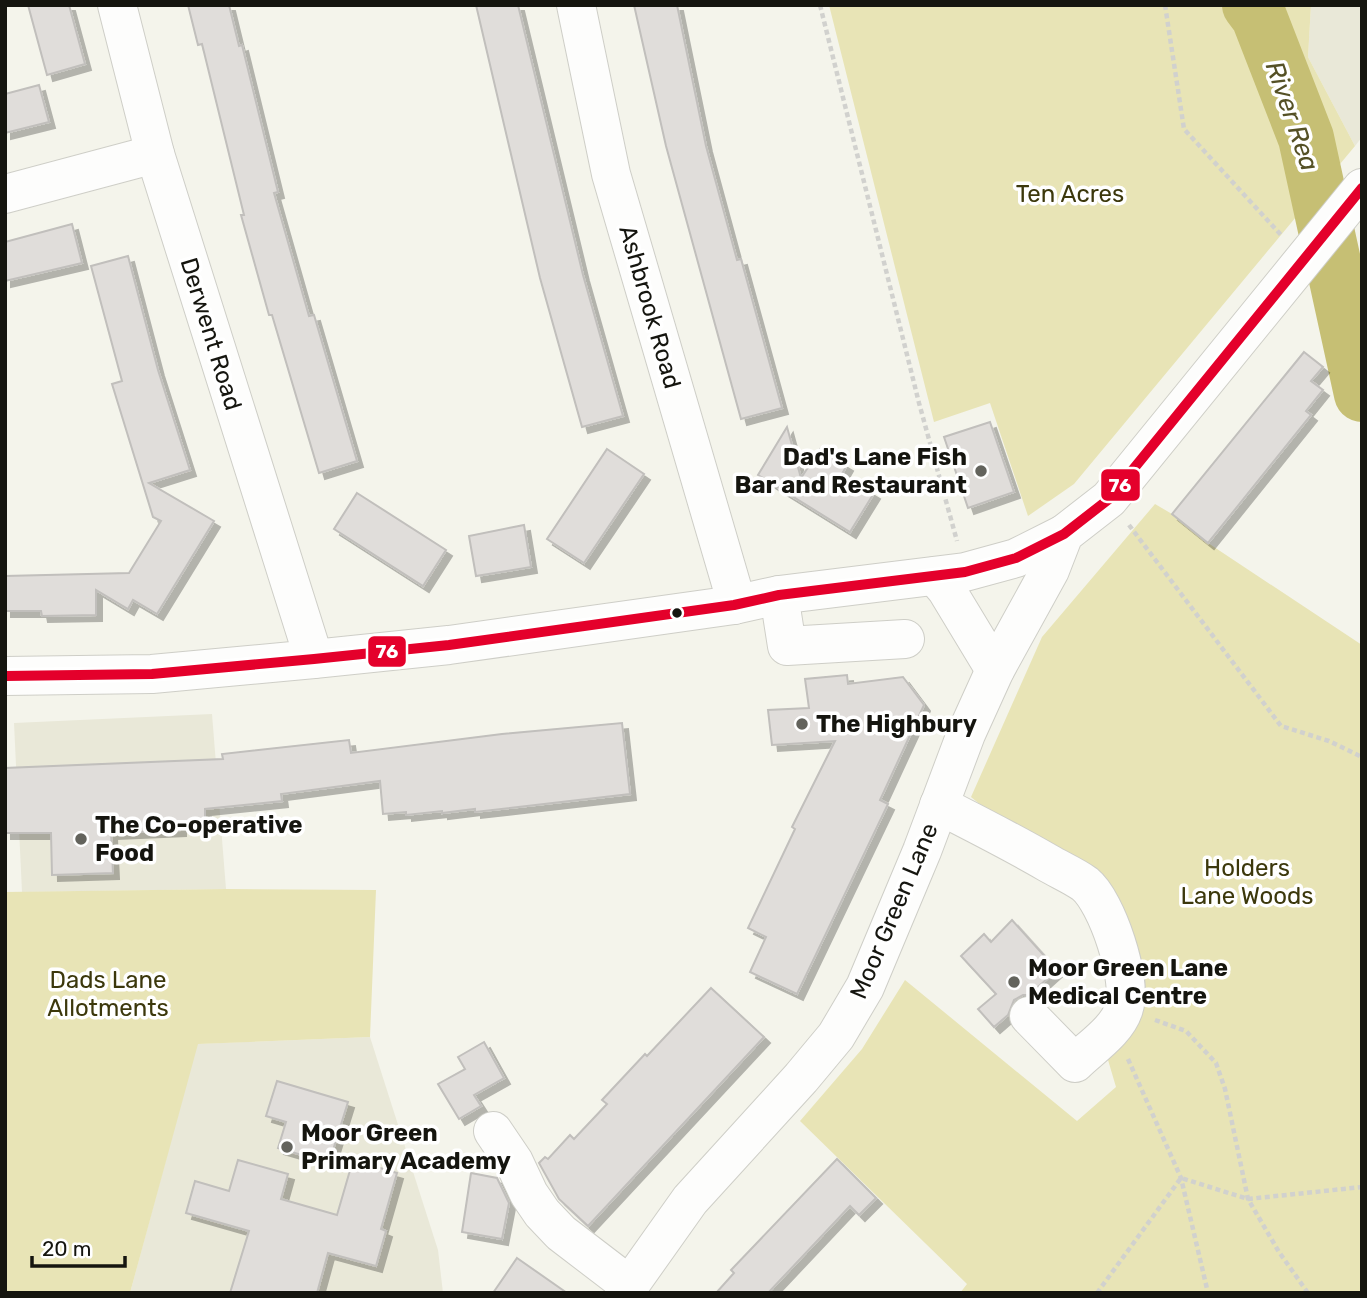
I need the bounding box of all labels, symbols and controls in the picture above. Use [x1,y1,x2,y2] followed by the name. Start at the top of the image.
[1259,57,1325,175] water label: River Rea
[1016,180,1124,208] park label: Ten Acres
[613,222,687,392] street label: Ashbrook Road
[175,254,247,414] street label: Derwent Road
[735,443,967,499] place label: Dad's Lane Fish Bar and Restaurant
[973,463,989,479] marker: Dad's Lane Fish Bar and Restaurant
[1100,468,1141,502] line badge: 76
[1109,474,1131,497] text: 76
[670,606,684,620] unlabelled marker
[367,635,407,668] line badge: 76
[376,640,398,663] text: 76
[816,710,977,738] place label: The Highbury
[794,716,810,732] marker: The Highbury
[95,811,303,867] place label: The Co-operative Food
[844,819,944,1003] street label: Moor Green Lane
[73,831,89,847] marker: The Co-operative Food
[1180,854,1314,910] park label: Holders Lane Woods
[1028,954,1228,1010] place label: Moor Green Lane Medical Centre
[47,966,169,1022] park label: Dads Lane Allotments
[1006,974,1022,990] marker: Moor Green Lane Medical Centre
[301,1119,511,1175] place label: Moor Green Primary Academy
[279,1139,295,1155] marker: Moor Green Primary Academy
[32,1224,124,1268] scale bar
[42,1236,91,1261] text: 20 m

